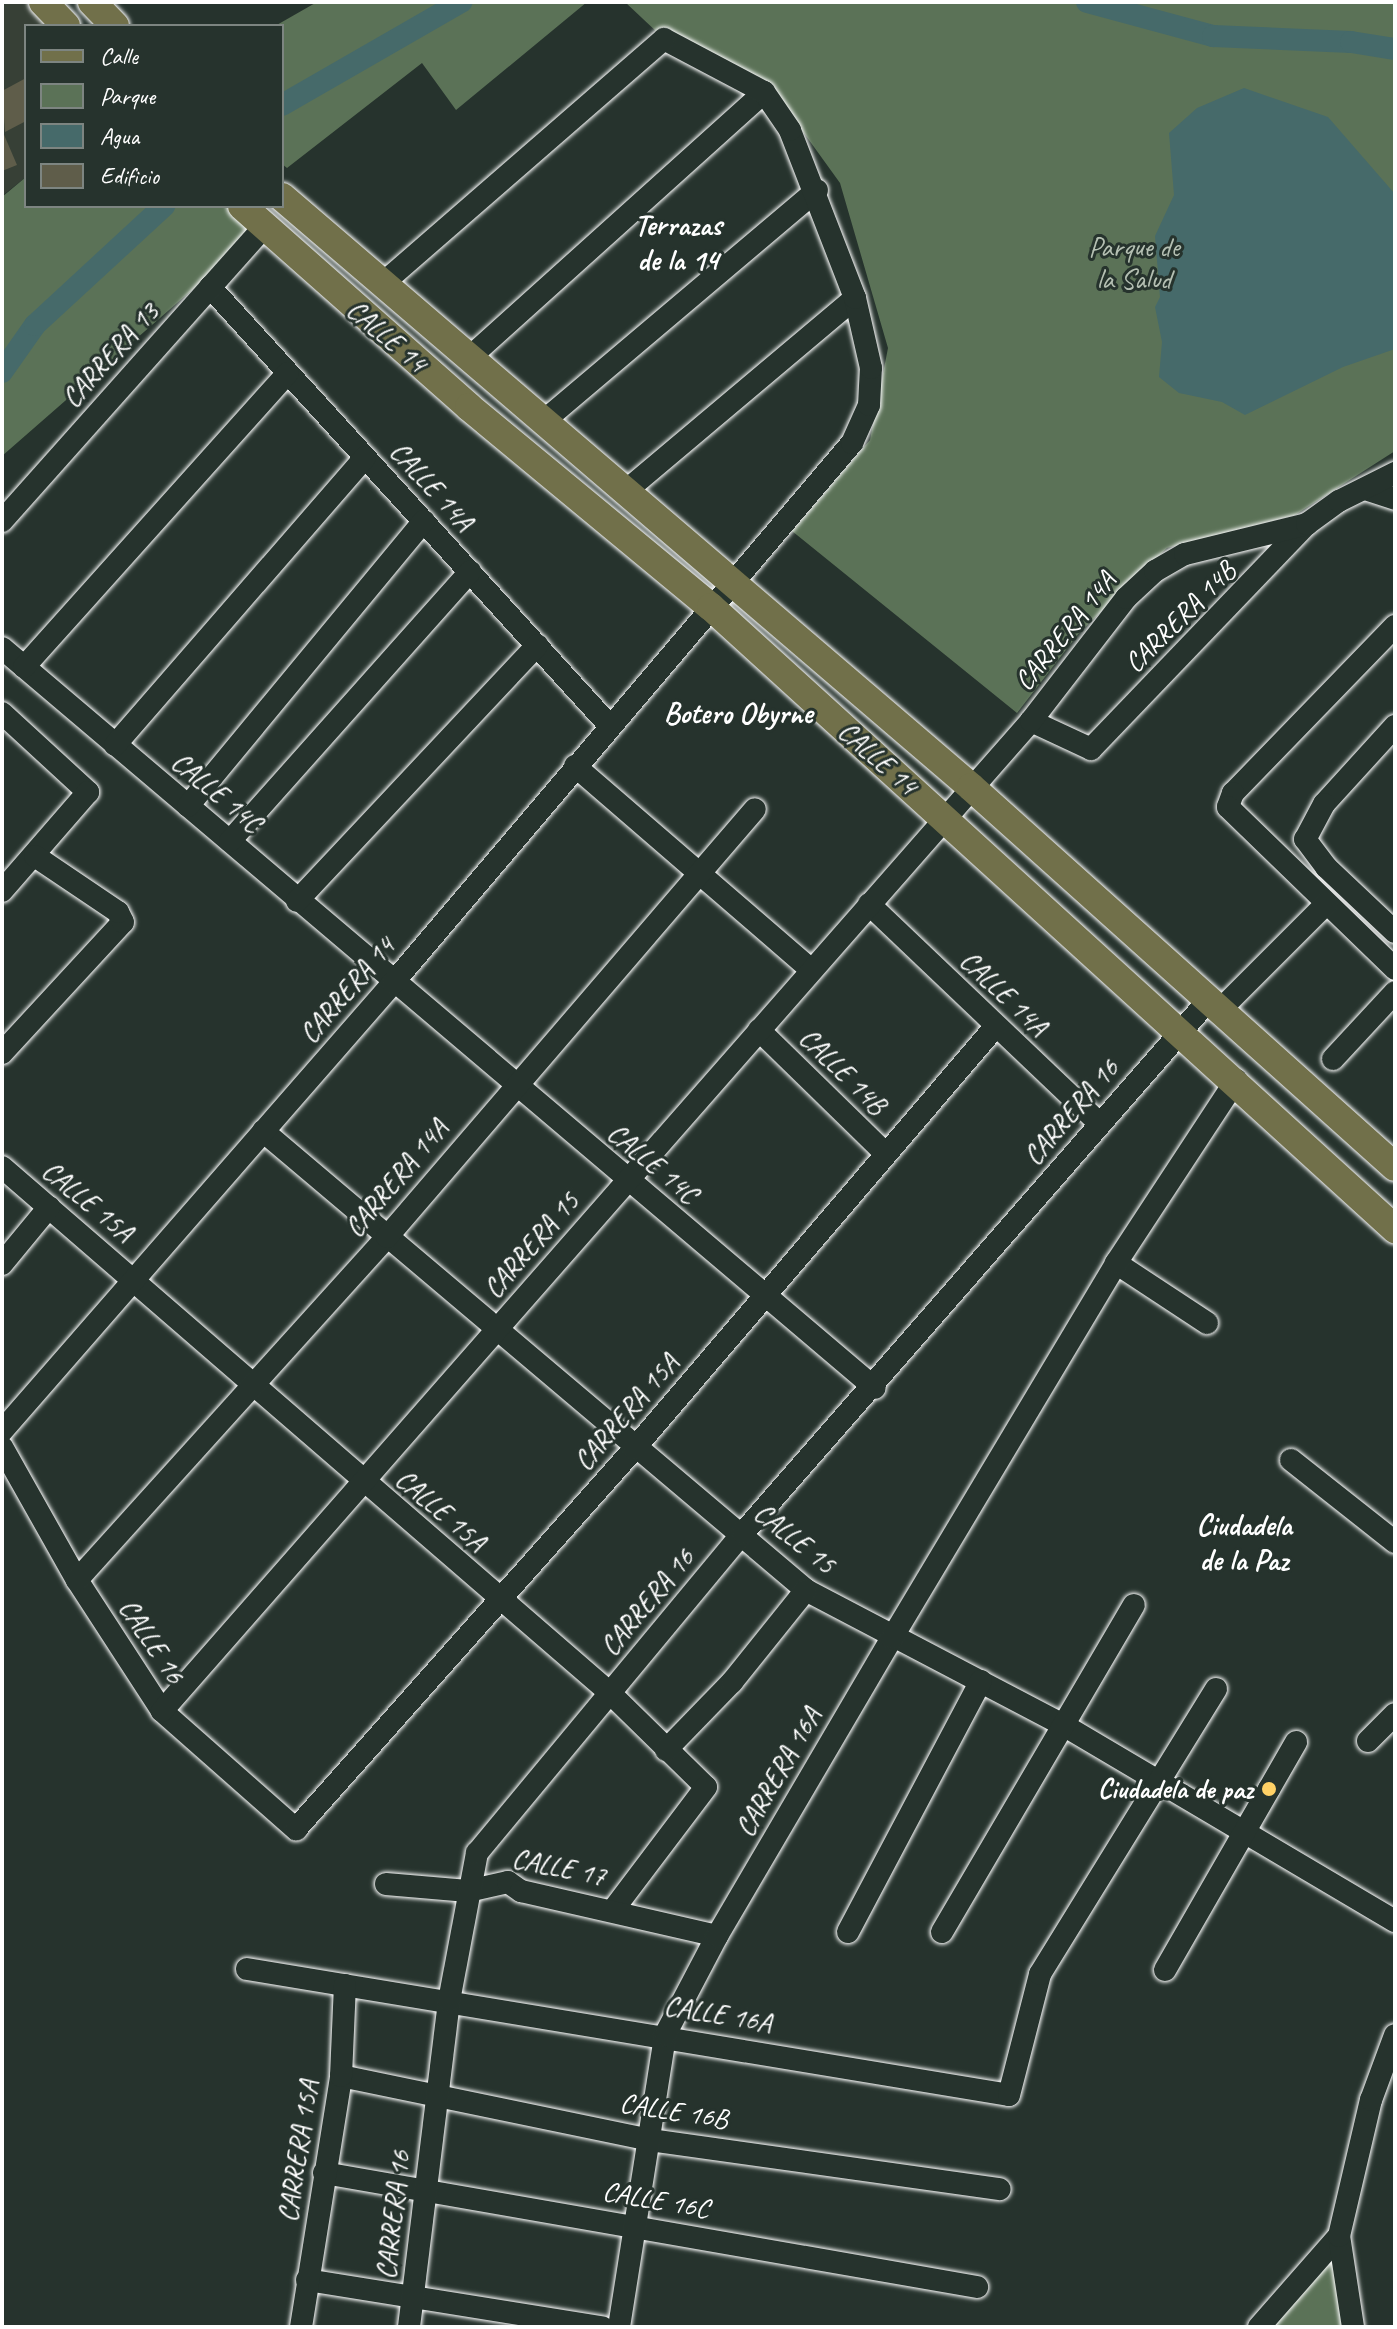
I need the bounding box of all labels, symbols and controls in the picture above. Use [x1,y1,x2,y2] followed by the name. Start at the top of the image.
[24,24,284,208] legend
[100,41,138,71] text: Calle
[100,81,155,111] text: Parque
[100,121,139,151] text: Agua
[100,161,159,191] text: Edificio
[634,207,722,278] district label: Terrazas de la 14
[1088,230,1180,296] park label: Parque de la Salud
[340,292,434,380] street label: CALLE 14
[54,296,166,414] street label: CARRERA 13
[383,434,481,538] street label: CALLE 14A
[1117,554,1243,680] street label: CARRERA 14B
[1007,565,1123,697] street label: CARRERA 14A
[664,695,812,731] district label: Botero Obyrne
[832,714,924,802] street label: CALLE 14
[165,745,269,839] street label: CALLE 14C
[292,930,402,1050] street label: CARRERA 14
[953,943,1055,1043] street label: CALLE 14A
[793,1021,893,1121] street label: CALLE 14B
[1016,1052,1126,1172] street label: CARRERA 16
[337,1112,455,1244] street label: CARRERA 14A
[601,1116,705,1210] street label: CALLE 14C
[36,1153,140,1249] street label: CALLE 15A
[476,1185,586,1305] street label: CARRERA 15
[566,1347,686,1477] street label: CARRERA 15A
[389,1462,493,1558] street label: CALLE 15A
[748,1495,842,1581] street label: CALLE 15
[1196,1507,1292,1578] district label: Ciudadela de la Paz
[593,1542,701,1662] street label: CARRERA 16
[112,1592,192,1690] street label: CALLE 16
[728,1702,828,1842] street label: CARRERA 16A
[1098,1772,1253,1806] place label: Ciudadela de paz
[1260,1780,1278,1798] marker: Ciudadela de paz
[509,1841,609,1893] street label: CALLE 17
[662,1988,774,2040] street label: CALLE 16A
[270,2078,326,2224] street label: CARRERA 15A
[617,2086,731,2136] street label: CALLE 16B
[368,2149,418,2281] street label: CARRERA 16
[600,2174,712,2226] street label: CALLE 16C

